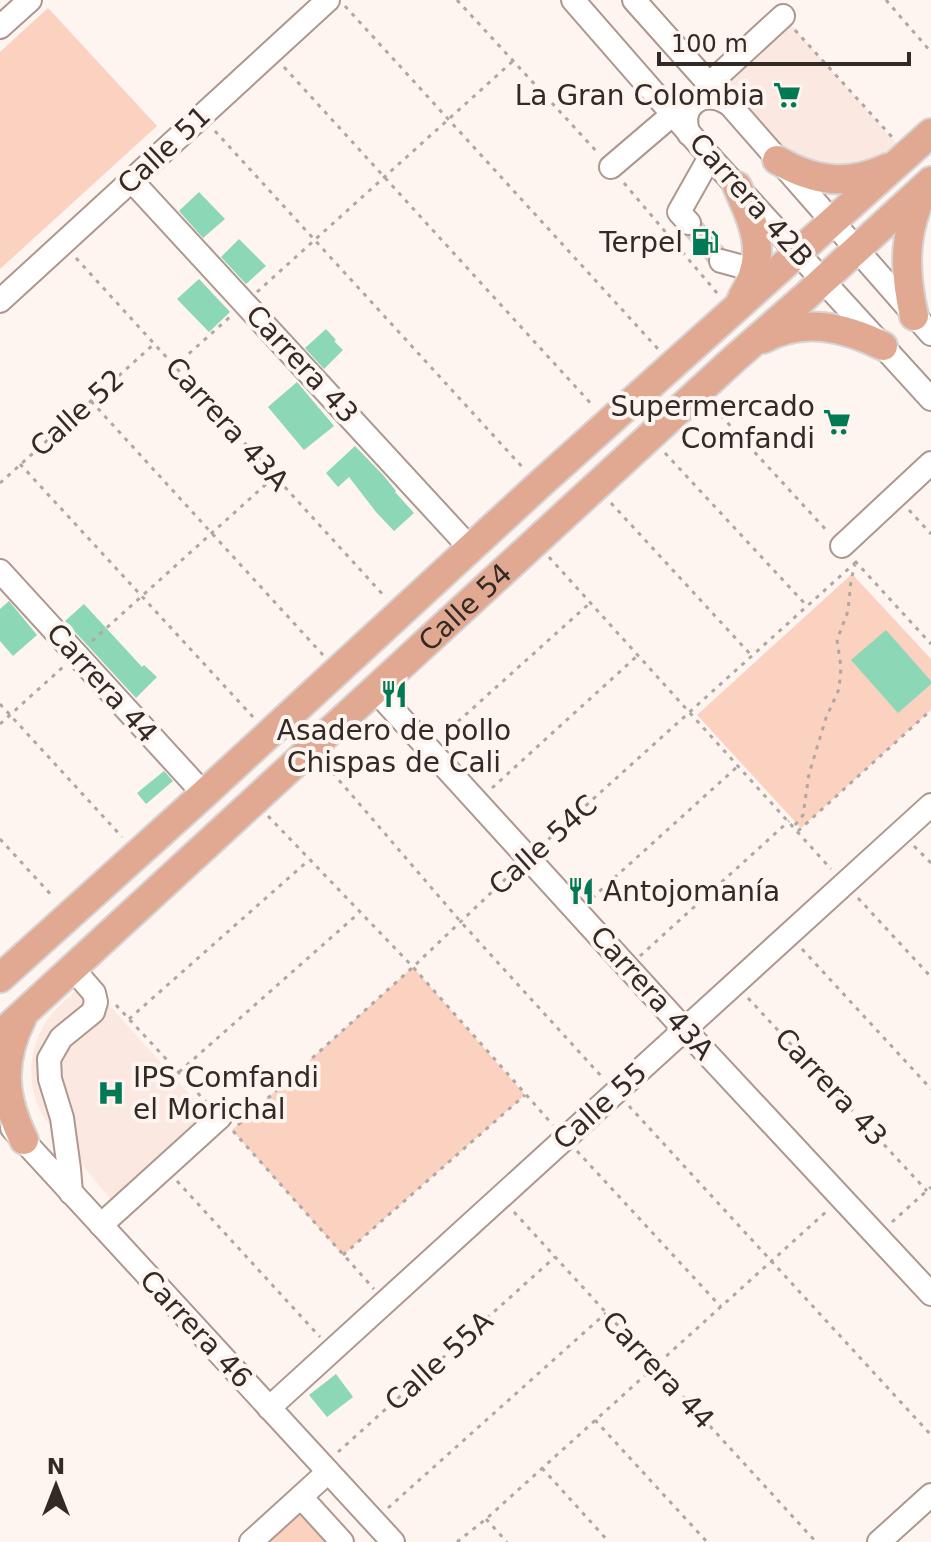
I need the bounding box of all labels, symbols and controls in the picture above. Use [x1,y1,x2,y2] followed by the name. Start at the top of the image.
[659,16,909,66] scale bar
[671,30,748,58] text: 100 m
[515,79,765,112] place label: La Gran Colombia
[772,80,802,110] supermarket icon: La Gran Colombia
[111,99,217,201] street label: Calle 51
[682,126,820,274] street label: Carrera 42B
[598,226,683,259] place label: Terpel
[690,227,720,257] fuel station icon: Terpel
[239,298,365,430] street label: Carrera 43
[158,350,296,498] street label: Carrera 43A
[24,363,130,463] street label: Calle 52
[611,390,815,455] place label: Supermercado Comfandi
[822,407,852,437] supermarket icon: Supermercado Comfandi
[412,556,518,658] street label: Calle 54
[40,617,164,749] street label: Carrera 44
[379,679,409,709] restaurant icon: Asadero de pollo Chispas de Cali
[277,714,511,779] place label: Asadero de pollo Chispas de Cali
[482,788,604,902] street label: Calle 54C
[603,875,780,908] place label: Antojomanía
[566,876,596,906] restaurant icon: Antojomanía
[583,919,721,1067] street label: Carrera 43A
[768,1021,894,1153] street label: Carrera 43
[547,1056,653,1156] street label: Calle 55
[133,1061,319,1126] place label: IPS Comfandi el Morichal
[96,1078,126,1108] hospital icon: IPS Comfandi el Morichal
[133,1263,259,1395] street label: Carrera 46
[378,1304,500,1418] street label: Calle 55A
[595,1304,721,1436] street label: Carrera 44
[16,1446,96,1526] north arrow
[47,1454,65,1479] text: N

